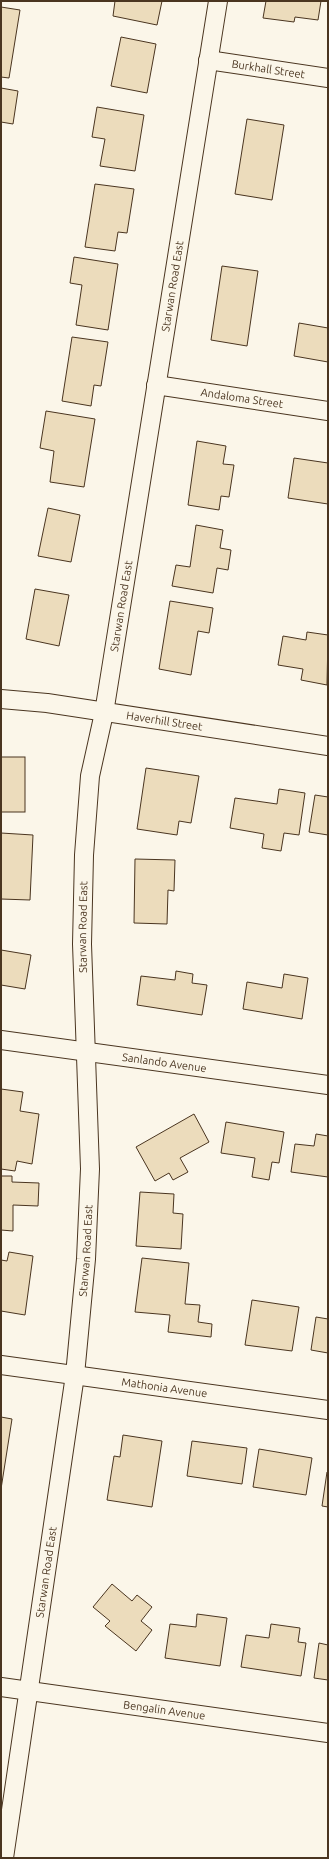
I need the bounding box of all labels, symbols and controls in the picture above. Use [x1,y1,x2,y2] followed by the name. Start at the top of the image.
[231,58,306,81] street label: Burkhall Street
[159,239,186,333] street label: Starwan Road East
[200,386,285,410] street label: Andaloma Street
[108,559,134,652] street label: Starwan Road East
[126,709,204,733] street label: Haverhill Street
[76,880,89,973] street label: Starwan Road East
[122,1051,207,1074] street label: Sanlando Avenue
[76,1204,94,1297] street label: Starwan Road East
[121,1376,208,1399] street label: Mathonia Avenue
[33,1525,59,1618] street label: Starwan Road East
[123,1698,206,1722] street label: Bengalin Avenue

